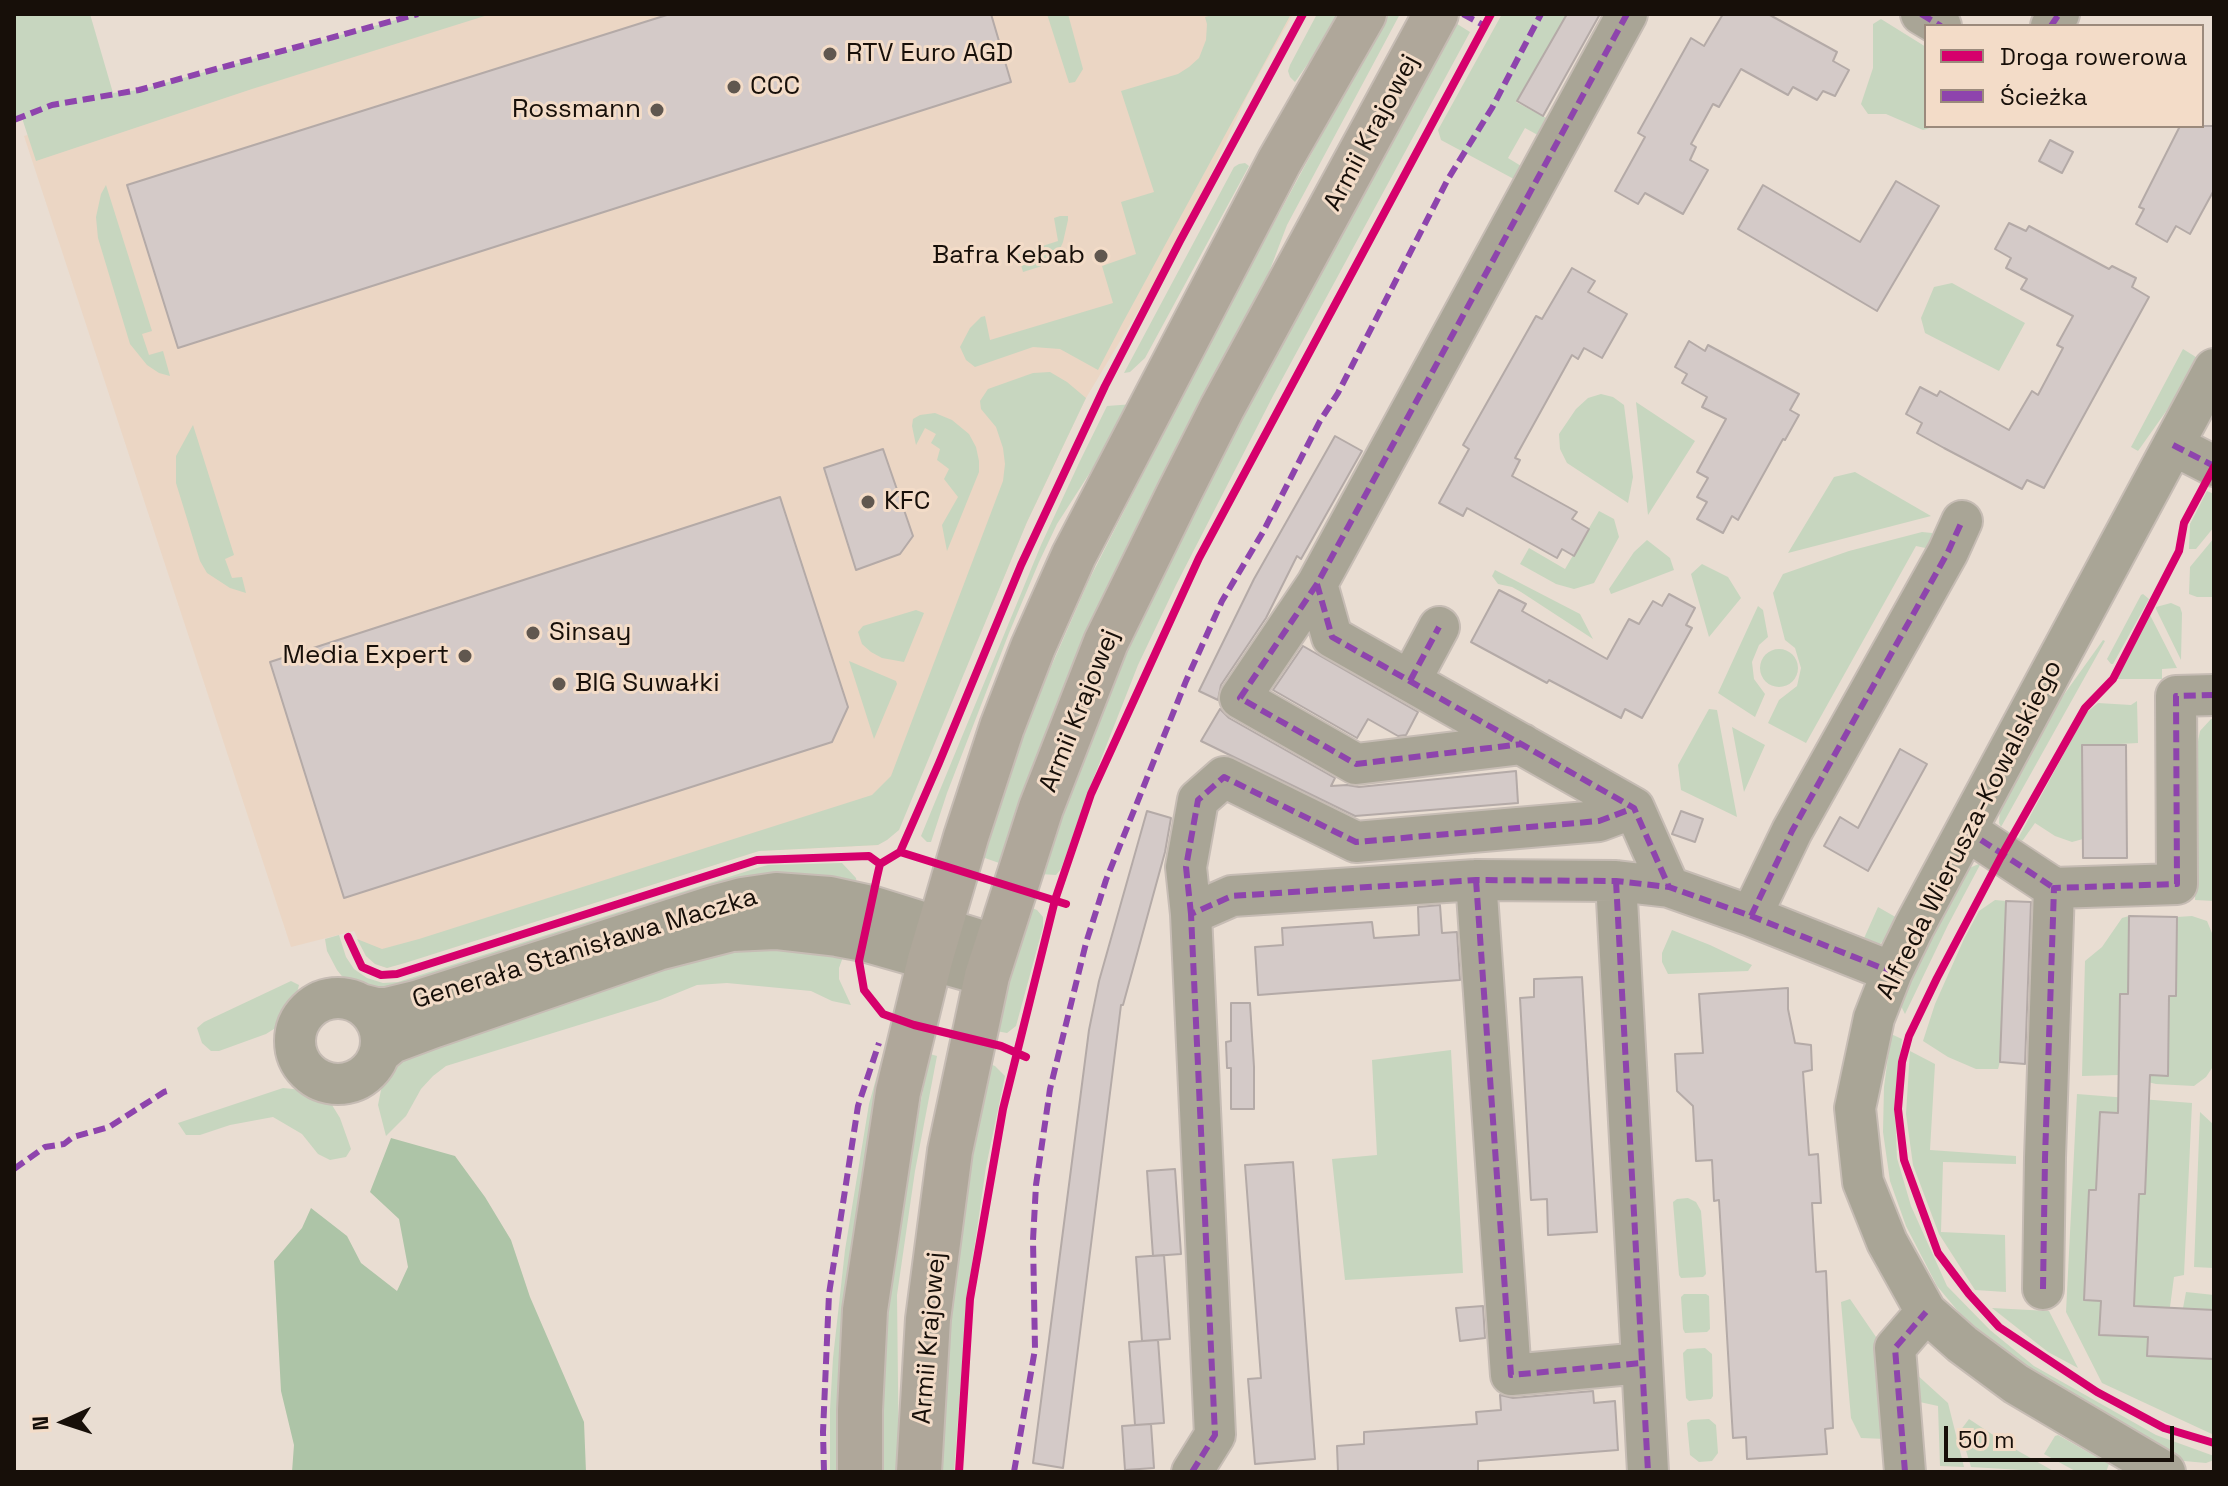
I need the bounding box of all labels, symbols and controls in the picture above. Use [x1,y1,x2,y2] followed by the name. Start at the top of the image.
[1924,24,2204,128] legend
[846,38,1013,70] place label: RTV Euro AGD
[2000,41,2187,72] text: Droga rowerowa
[821,45,839,63] marker: RTV Euro AGD
[1318,49,1426,217] street label: Armii Krajowej
[750,71,800,103] place label: CCC
[725,78,743,96] marker: CCC
[2000,81,2088,112] text: Ścieżka
[512,94,641,126] place label: Rossmann
[648,101,666,119] marker: Rossmann
[932,240,1085,272] place label: Bafra Kebab
[1092,247,1110,265] marker: Bafra Kebab
[884,486,930,518] place label: KFC
[859,493,877,511] marker: KFC
[549,617,631,649] place label: Sinsay
[524,624,542,642] marker: Sinsay
[1033,625,1127,797] street label: Armii Krajowej
[282,640,449,672] place label: Media Expert
[456,647,474,665] marker: Media Expert
[1871,655,2069,1005] street label: Alfreda Wierusza-Kowalskiego
[575,668,720,700] place label: BIG Suwałki
[550,675,568,693] marker: BIG Suwałki
[409,882,761,1016] street label: Generała Stanisława Maczka
[907,1251,953,1425] street label: Armii Krajowej
[24,1382,104,1462] north arrow
[1948,1410,2178,1460] scale bar
[26,1415,54,1431] text: N
[1958,1424,2015,1455] text: 50 m

